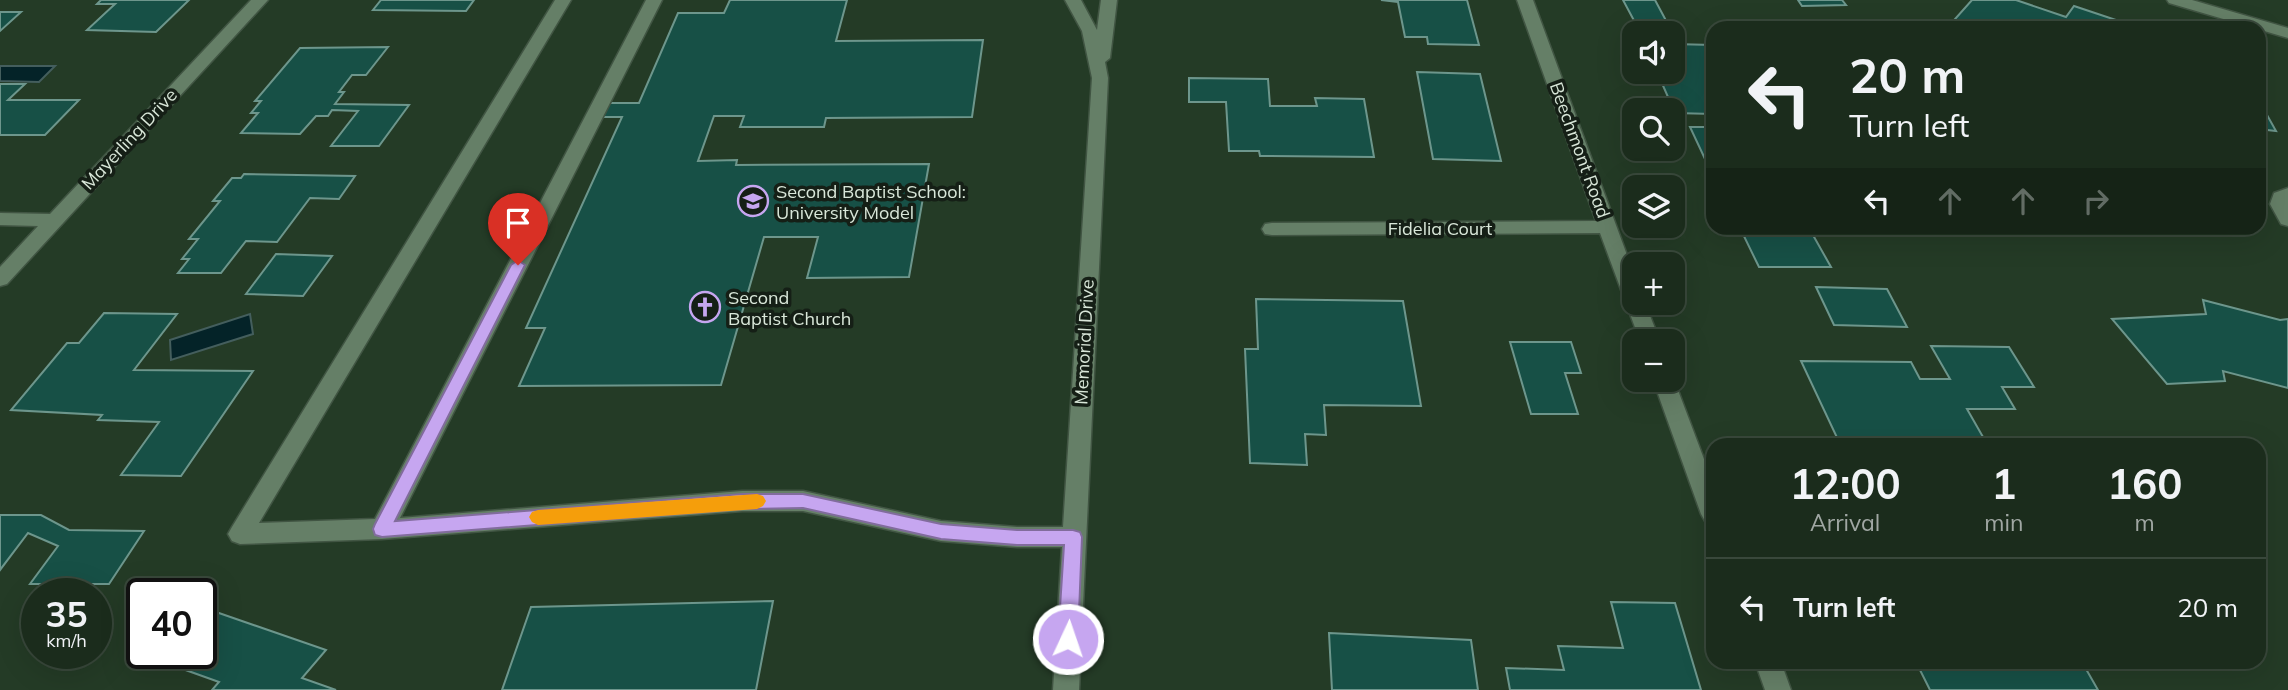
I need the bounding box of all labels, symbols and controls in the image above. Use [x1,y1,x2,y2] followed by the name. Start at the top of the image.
[1622,21,1685,392] map controls
[1622,21,1685,84] button: sound
[1849,44,1965,105] text: 20 m
[1734,49,1825,140] icon: left
[1545,79,1615,221] street label: Beechmont Road
[76,84,182,194] street label: Mayerling Drive
[1622,98,1685,161] button: search
[1849,105,1969,145] text: Turn left
[1622,175,1685,238] button: layers
[776,180,966,224] place label: Second Baptist School: University Model
[1858,182,1896,220] icon: left
[1931,182,1969,220] icon: ahead
[2004,182,2042,220] icon: ahead
[2077,182,2115,220] icon: right
[736,184,770,218] school or university icon: Second Baptist School: University Model
[488,193,548,265] pin
[499,204,537,242] icon: arrive
[1388,217,1492,240] street label: Fidelia Court
[1622,252,1685,315] button: +
[1069,279,1099,405] street label: Memorial Drive
[728,286,851,330] place label: Second Baptist Church
[688,290,722,324] church icon: Second Baptist Church
[1622,329,1685,392] button: −
[1790,457,1901,510] text: 12:00
[1991,457,2016,510] text: 1
[2107,457,2182,510] text: 160
[1810,508,1880,537] text: Arrival
[1984,508,2023,537] text: min
[2135,508,2155,537] text: m
[126,578,217,669] speed limit sign: 40
[1734,588,1772,626] icon: left
[1793,591,1895,624] text: Turn left
[2177,591,2238,624] text: 20 m
[45,592,88,636] text: 35
[1031,602,1105,676] position arrow
[46,629,87,652] text: km/h

